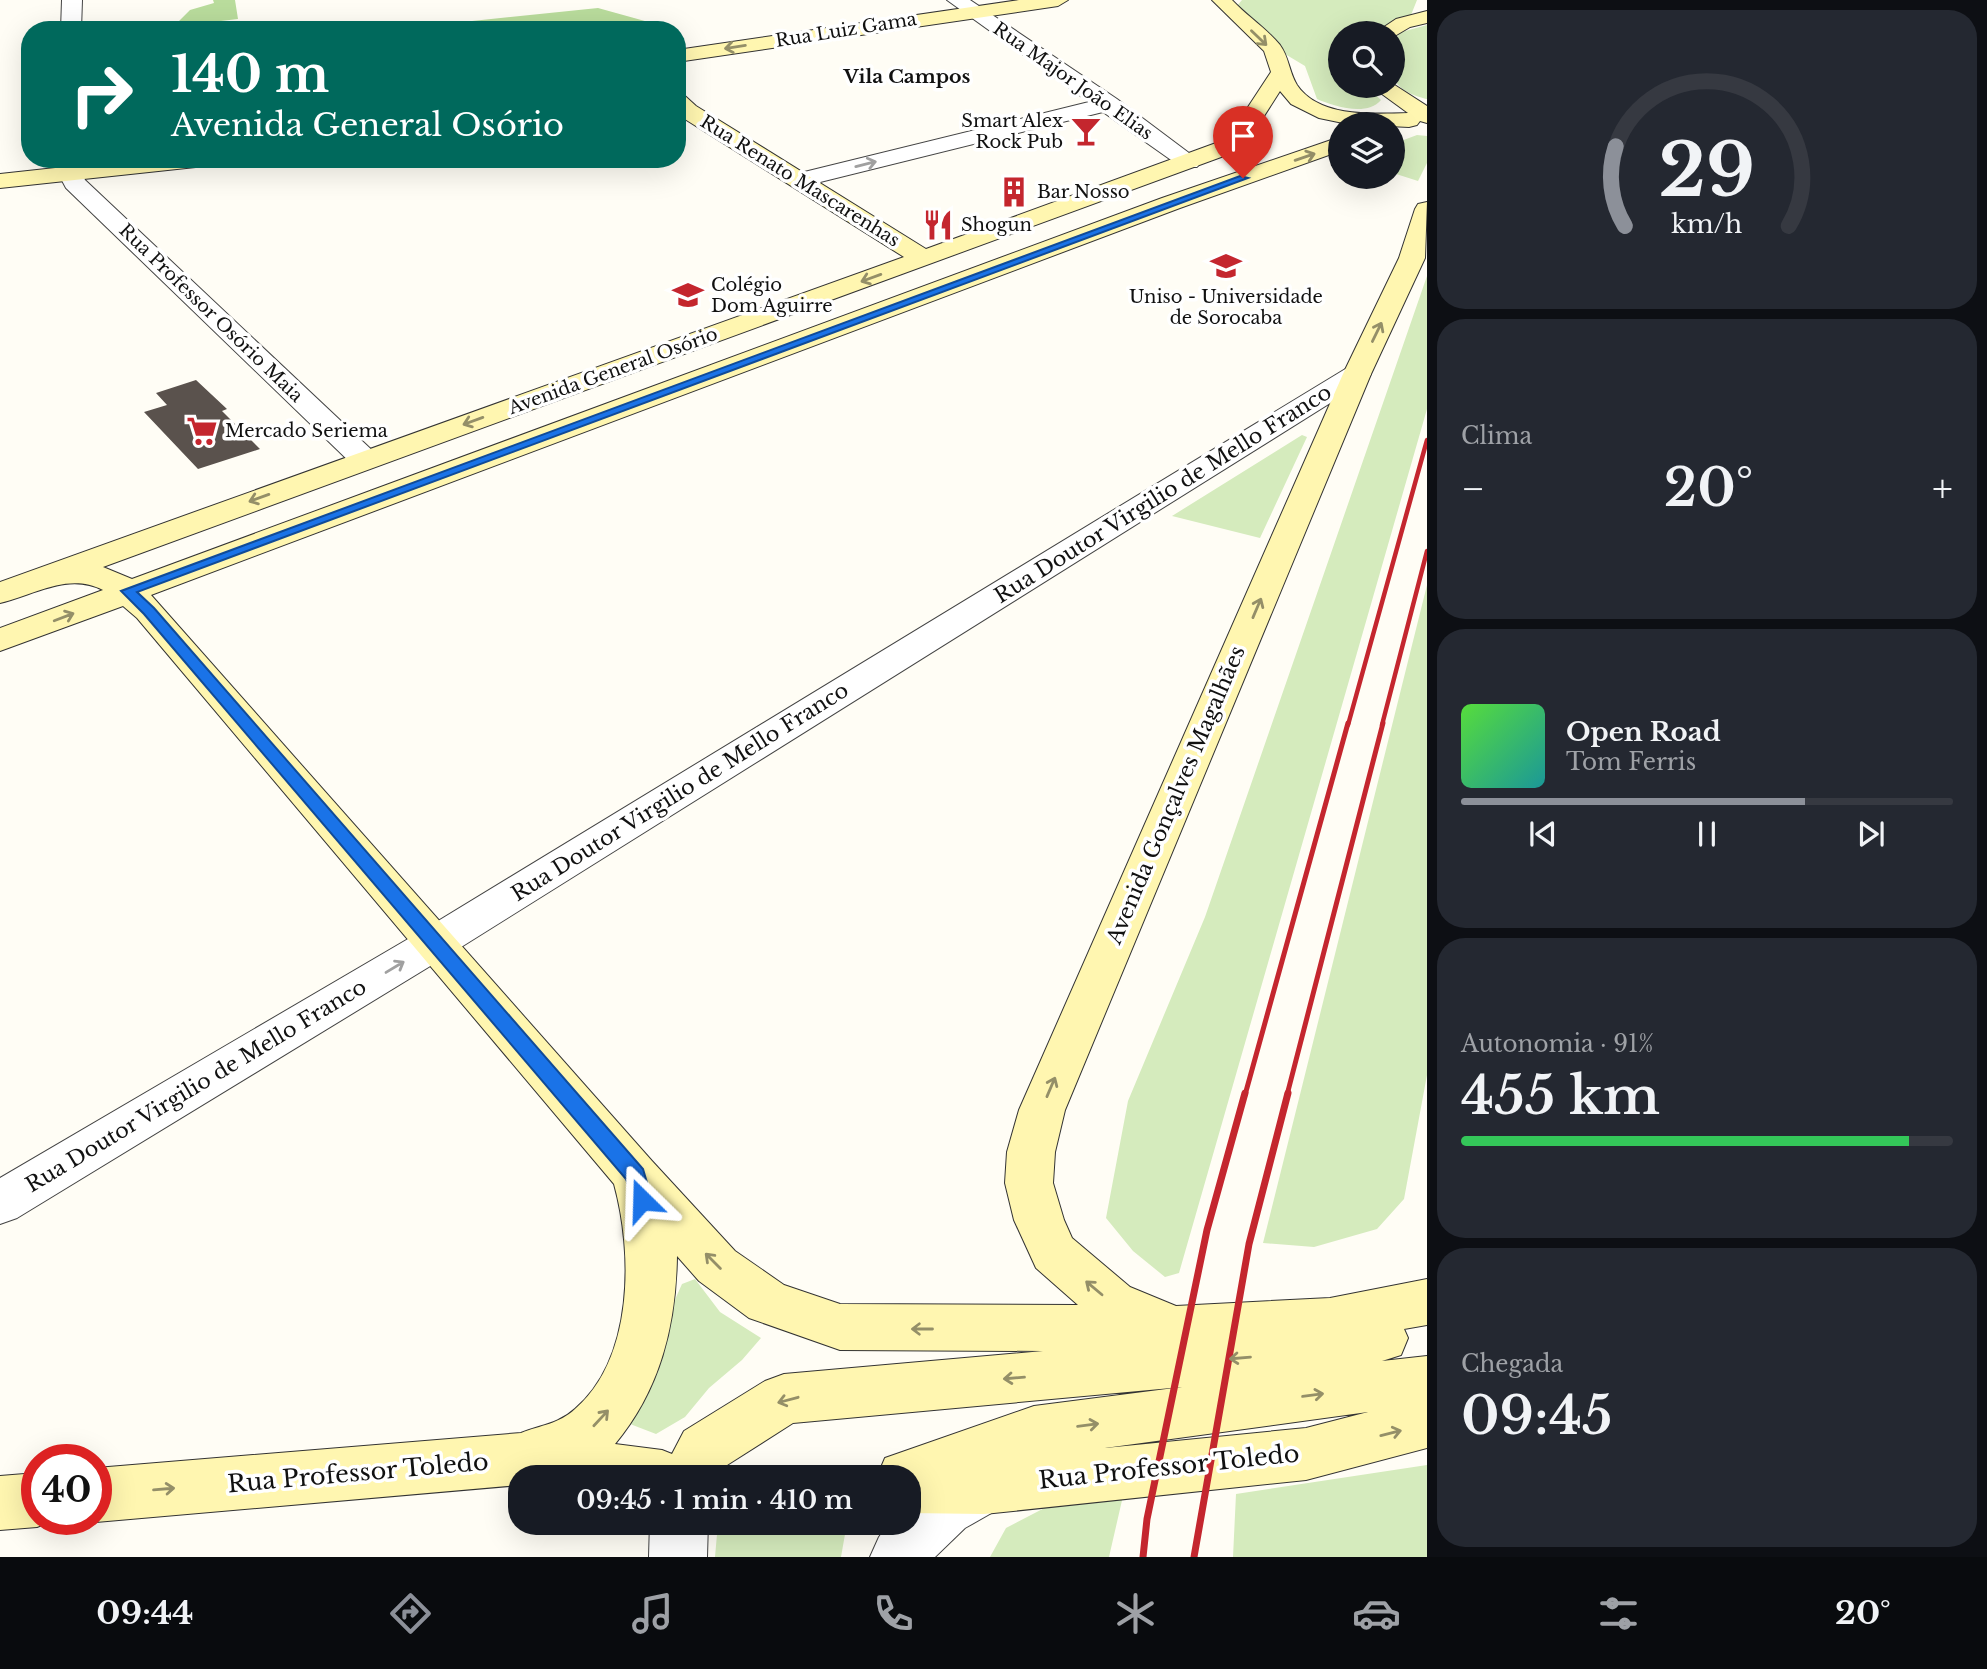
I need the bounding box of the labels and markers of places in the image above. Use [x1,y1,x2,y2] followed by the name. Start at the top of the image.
[1213,106,1273,178] pin
[961,110,1063,153] place label: Smart Alex Rock Pub
[1069,114,1103,148] bar icon: Smart Alex Rock Pub
[997,175,1031,209] building icon: Bar Nosso
[1037,181,1130,203] place label: Bar Nosso
[921,208,955,242] restaurant icon: Shogun
[961,214,1032,236] place label: Shogun
[1209,249,1243,283] school or university icon: Uniso - Universidade de Sorocaba
[711,274,833,317] place label: Colégio Dom Aguirre
[671,278,705,312] school or university icon: Colégio Dom Aguirre
[1129,286,1323,329] place label: Uniso - Universidade de Sorocaba
[185,414,219,448] supermarket icon: Mercado Seriema
[225,420,388,442] place label: Mercado Seriema

